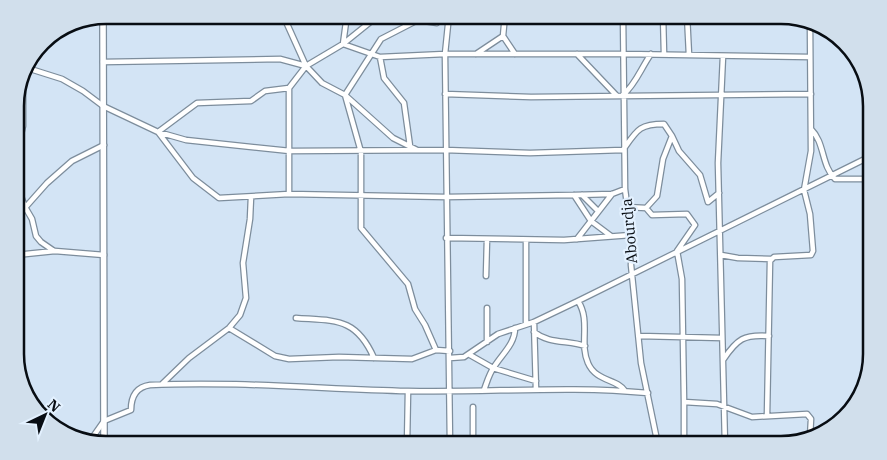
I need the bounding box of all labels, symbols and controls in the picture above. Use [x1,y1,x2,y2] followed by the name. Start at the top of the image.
[617,197,641,265] street label: Abourdja
[20,390,70,440] north arrow
[44,395,64,416] text: N

